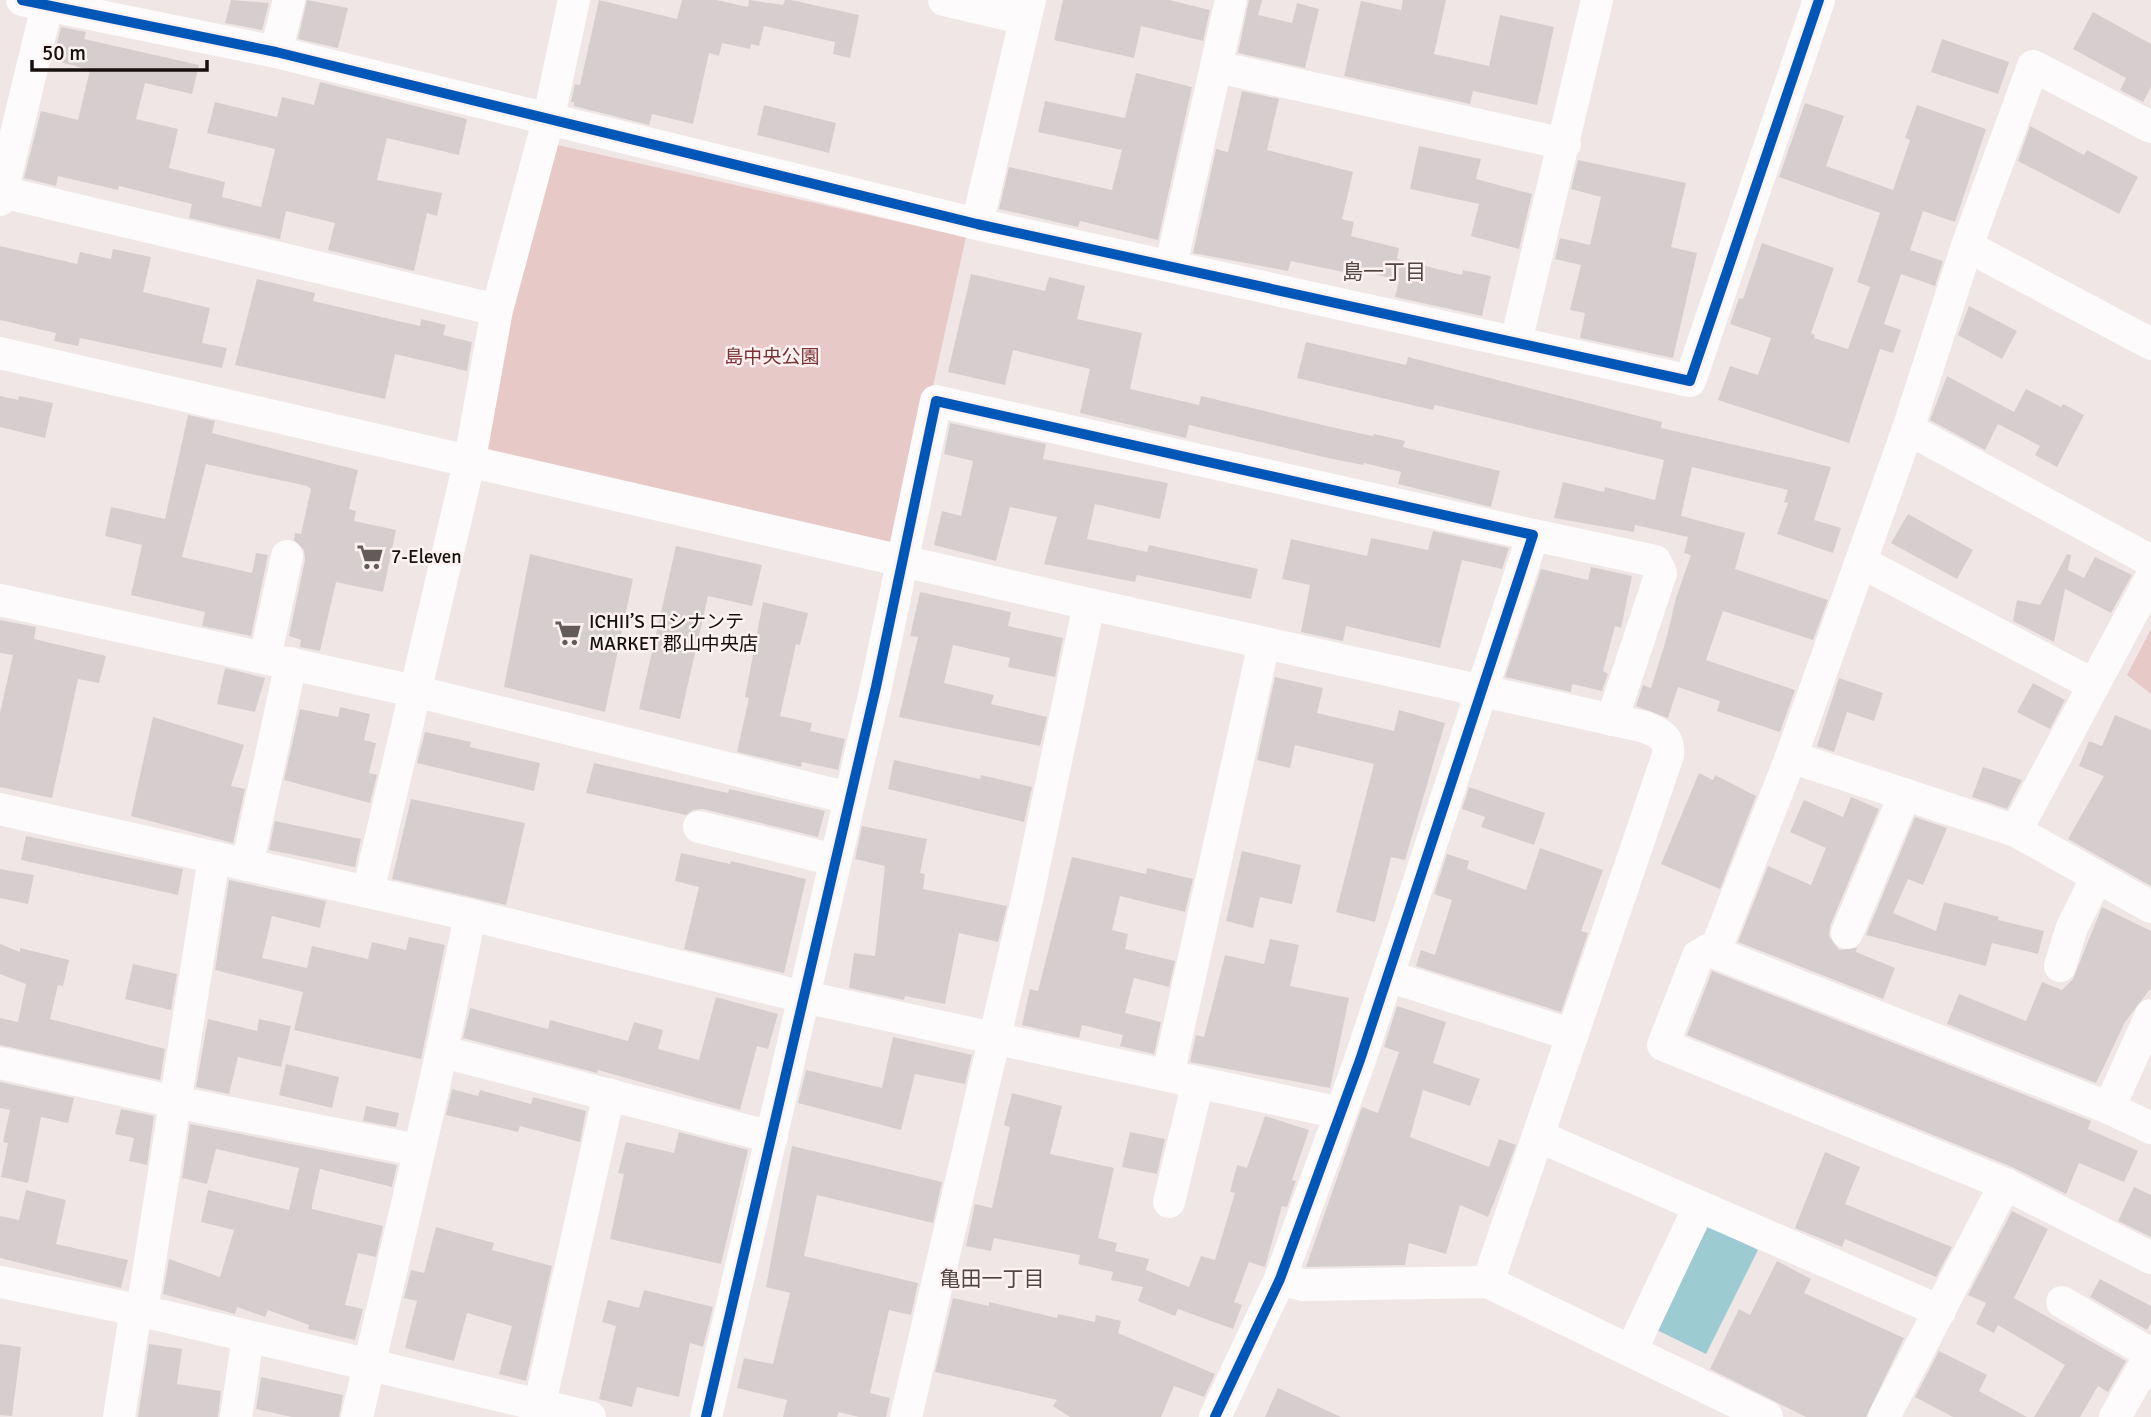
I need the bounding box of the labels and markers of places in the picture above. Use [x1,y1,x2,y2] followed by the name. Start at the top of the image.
[355,542,385,572] supermarket icon: 7-Eleven
[391,545,462,569] place label: 7-Eleven
[589,610,758,656] place label: ICHII’S ロシナンテ MARKET 郡山中央店
[553,618,583,648] supermarket icon: ICHII’S ロシナンテ MARKET 郡山中央店

